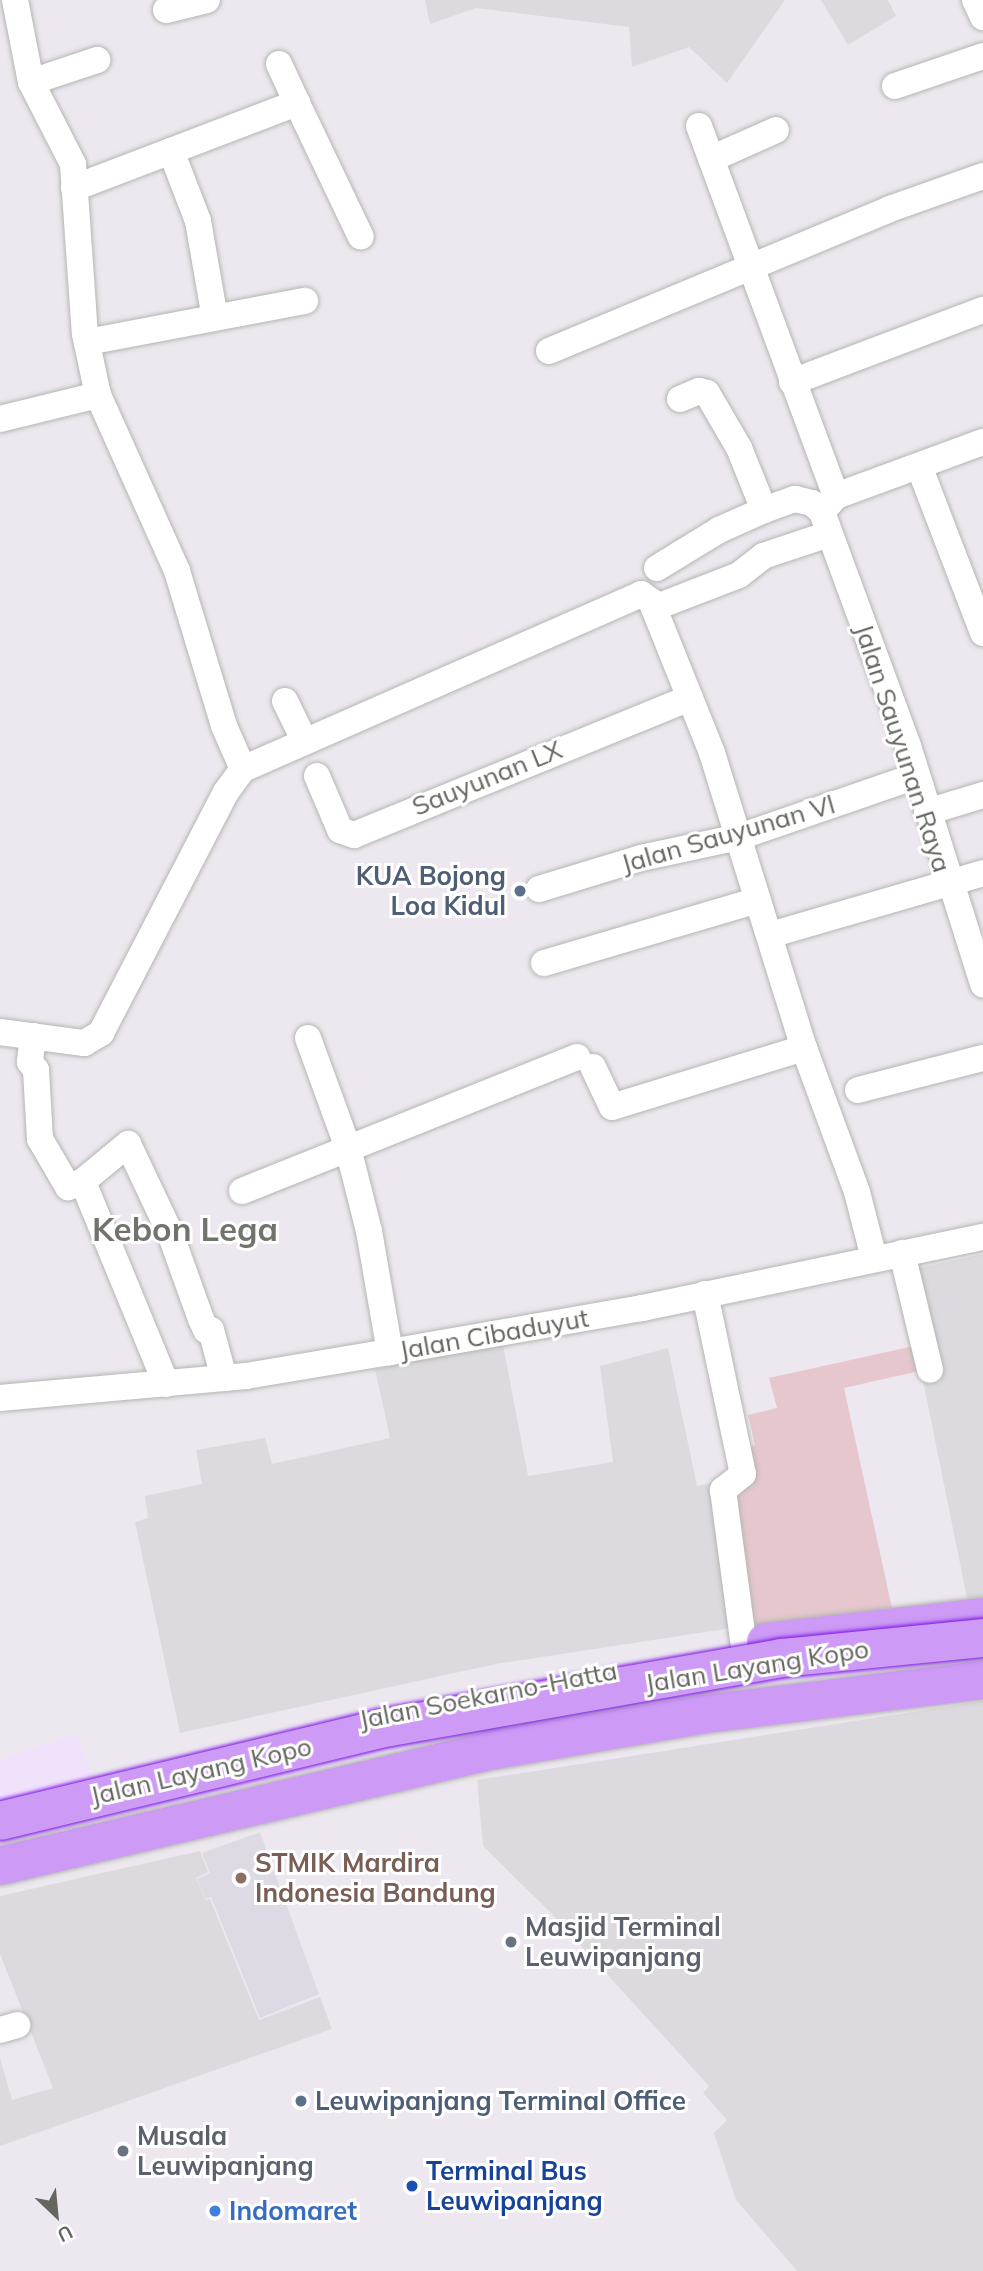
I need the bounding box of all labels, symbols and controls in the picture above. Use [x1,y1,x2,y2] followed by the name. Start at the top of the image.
[848,620,958,876] street label: Jalan Sauyunan Raya
[407,734,567,822] street label: Sauyunan LX
[618,789,838,879] street label: Jalan Sauyunan Vl
[356,860,506,922] place label: KUA Bojong Loa Kidul
[512,883,528,899] marker: KUA Bojong Loa Kidul
[92,1209,278,1249] district label: Kebon Lega
[397,1302,591,1366] street label: Jalan Cibaduyut
[643,1633,871,1699] street label: Jalan Layang Kopo
[356,1655,620,1735] street label: Jalan Soekarno-Hatta
[87,1730,315,1812] street label: Jalan Layang Kopo
[255,1847,496,1909] place label: STMIK Mardira Indonesia Bandung
[233,1870,249,1886] marker: STMIK Mardira Indonesia Bandung
[525,1911,721,1972] place label: Masjid Terminal Leuwipanjang
[503,1934,519,1950] marker: Masjid Terminal Leuwipanjang
[315,2085,686,2117] place label: Leuwipanjang Terminal Office
[293,2093,309,2109] marker: Leuwipanjang Terminal Office
[137,2120,314,2182] place label: Musala Leuwipanjang
[115,2143,131,2159] marker: Musala Leuwipanjang
[426,2155,603,2216] place label: Terminal Bus Leuwipanjang
[404,2178,420,2194] marker: Terminal Bus Leuwipanjang
[21,2180,91,2250] north arrow
[229,2195,357,2227] place label: Indomaret
[207,2203,223,2219] marker: Indomaret
[54,2220,77,2248] text: U

